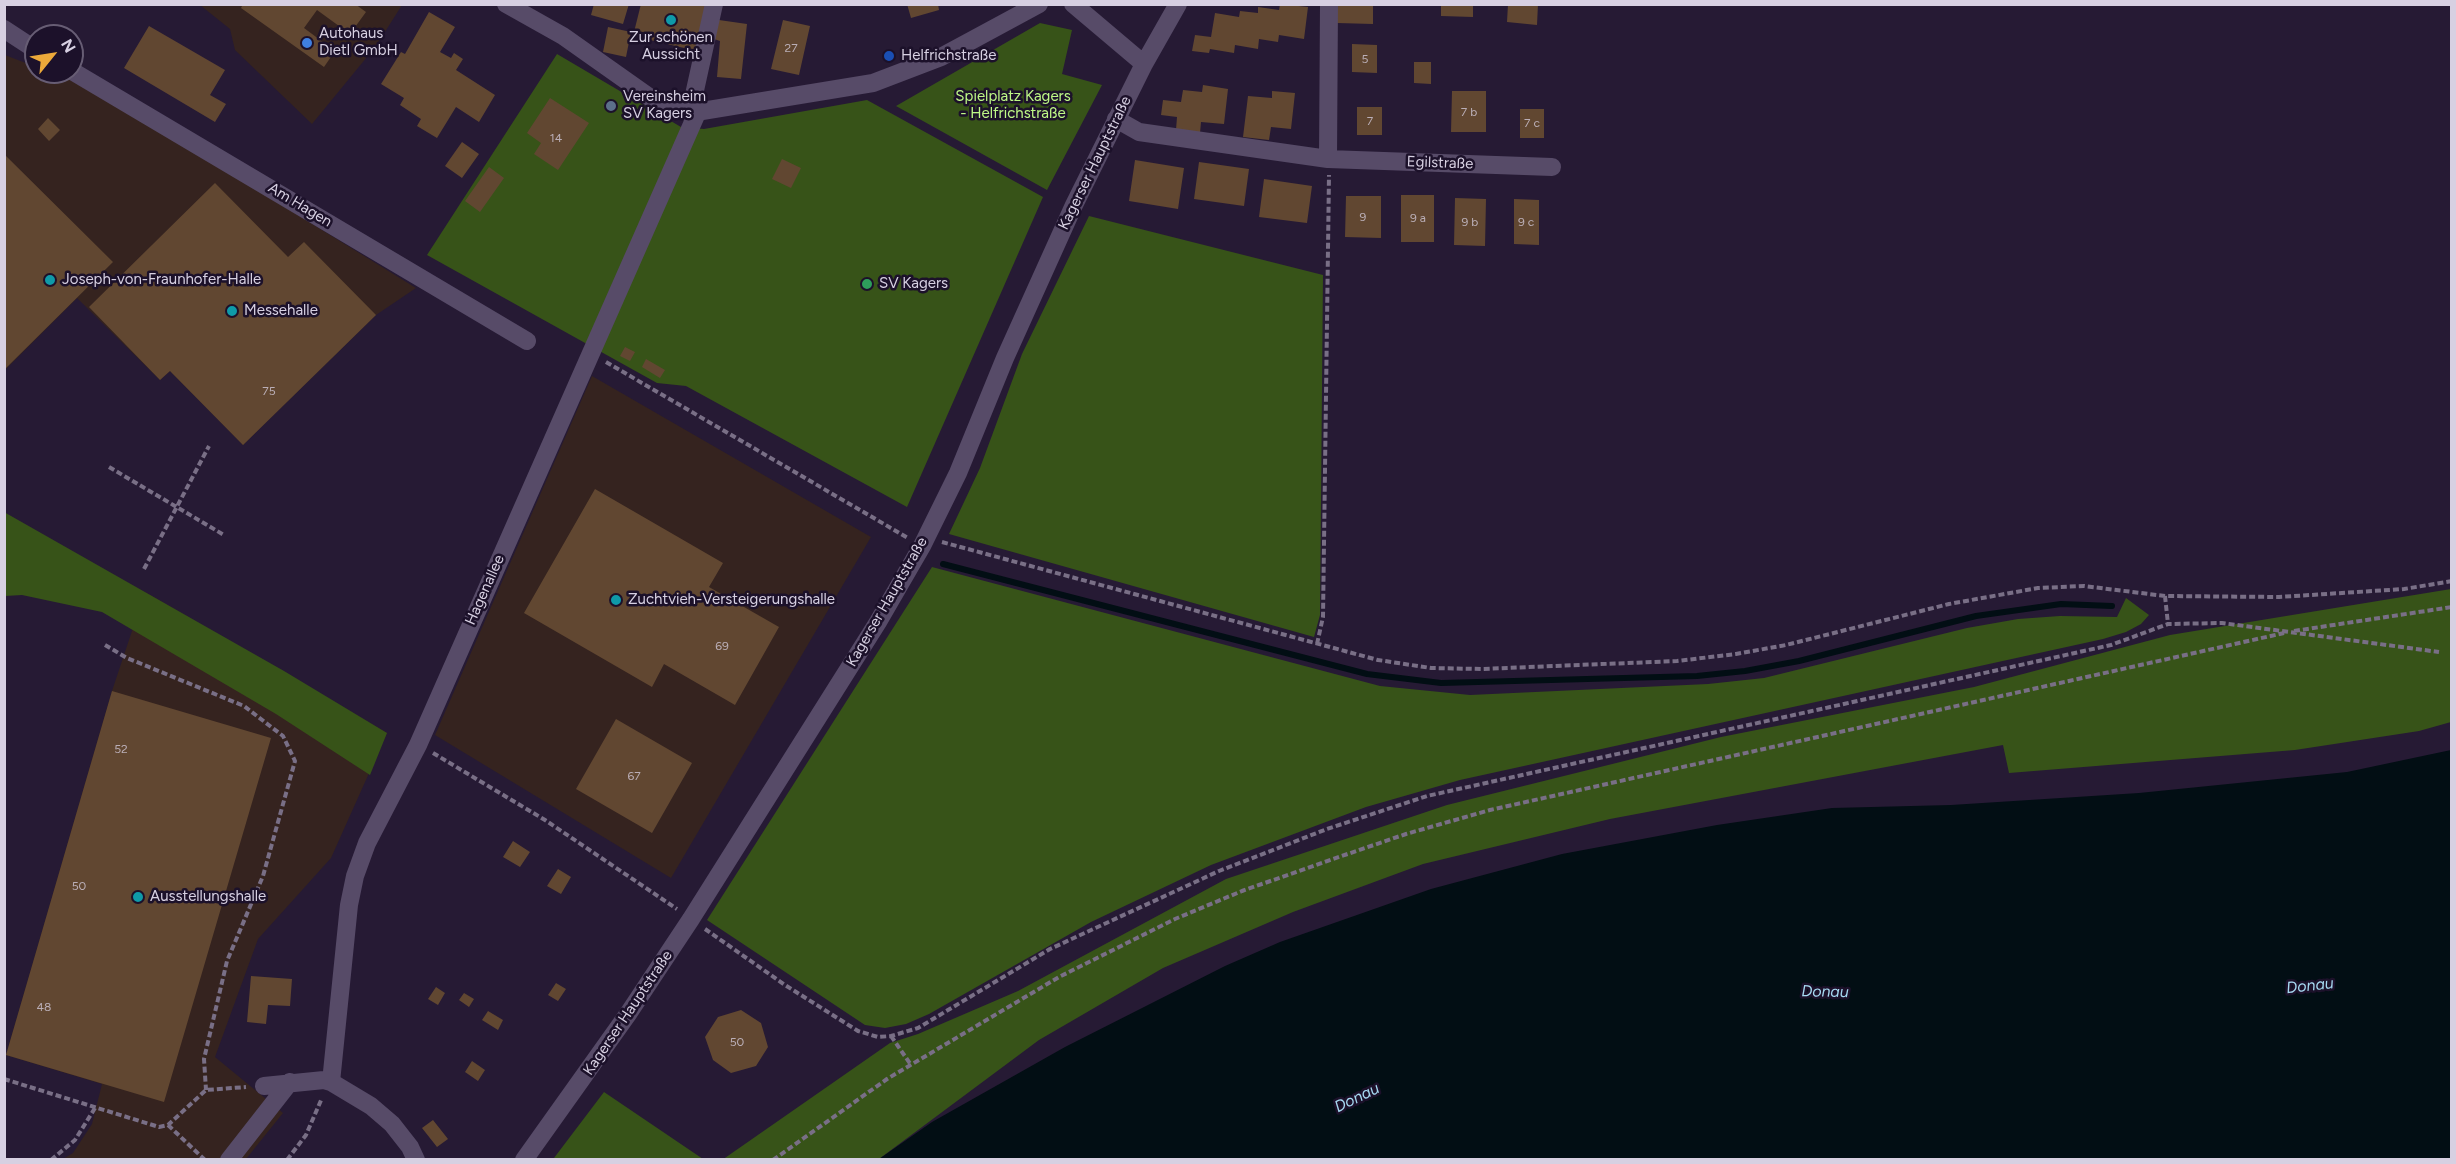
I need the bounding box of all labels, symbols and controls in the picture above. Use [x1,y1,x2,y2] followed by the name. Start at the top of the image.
[664,13,678,27] marker: Zur schönen Aussicht
[24,24,84,84] north arrow
[319,25,398,60] place label: Autohaus Dietl GmbH
[629,29,713,64] place label: Zur schönen Aussicht
[57,36,80,56] text: N
[300,36,314,50] marker: Autohaus Dietl GmbH
[784,41,798,55] house number: 27
[901,47,996,65] place label: Helfrichstraße
[882,49,896,63] marker: Helfrichstraße
[1362,52,1368,66] house number: 5
[623,88,706,123] place label: Vereinsheim SV Kagers
[955,88,1071,123] park label: Spielplatz Kagers - Helfrichstraße
[1055,93,1135,233] street label: Kagerser Hauptstraße
[604,99,618,113] marker: Vereinsheim SV Kagers
[1461,105,1477,119] house number: 7 b
[1367,114,1373,128] house number: 7
[1524,116,1540,130] house number: 7 c
[550,131,562,145] house number: 14
[1406,153,1474,173] street label: Egilstraße
[265,179,335,231] street label: Am Hagen
[1360,210,1366,224] house number: 9
[1410,211,1426,225] house number: 9 a
[1462,215,1478,229] house number: 9 b
[1518,215,1534,229] house number: 9 c
[62,271,261,289] place label: Joseph-von-Fraunhofer-Halle
[43,273,57,287] marker: Joseph-von-Fraunhofer-Halle
[879,275,948,293] place label: SV Kagers
[860,277,874,291] marker: SV Kagers
[244,302,318,320] place label: Messehalle
[225,304,239,318] marker: Messehalle
[262,384,276,398] house number: 75
[843,534,931,670] street label: Kagerser Hauptstraße
[462,552,508,628] street label: Hagenallee
[628,591,835,609] place label: Zuchtvieh-Versteigerungshalle
[609,593,623,607] marker: Zuchtvieh-Versteigerungshalle
[715,639,729,653] house number: 69
[114,742,128,756] house number: 52
[627,769,641,783] house number: 67
[72,879,86,893] house number: 50
[150,888,266,906] place label: Ausstellungshalle
[131,890,145,904] marker: Ausstellungshalle
[580,947,676,1079] street label: Kagerser Hauptstraße
[2285,974,2335,998] water label: Donau
[1801,982,1849,1002] water label: Donau
[37,1000,51,1014] house number: 48
[730,1035,744,1049] house number: 50
[1331,1079,1383,1117] water label: Donau

